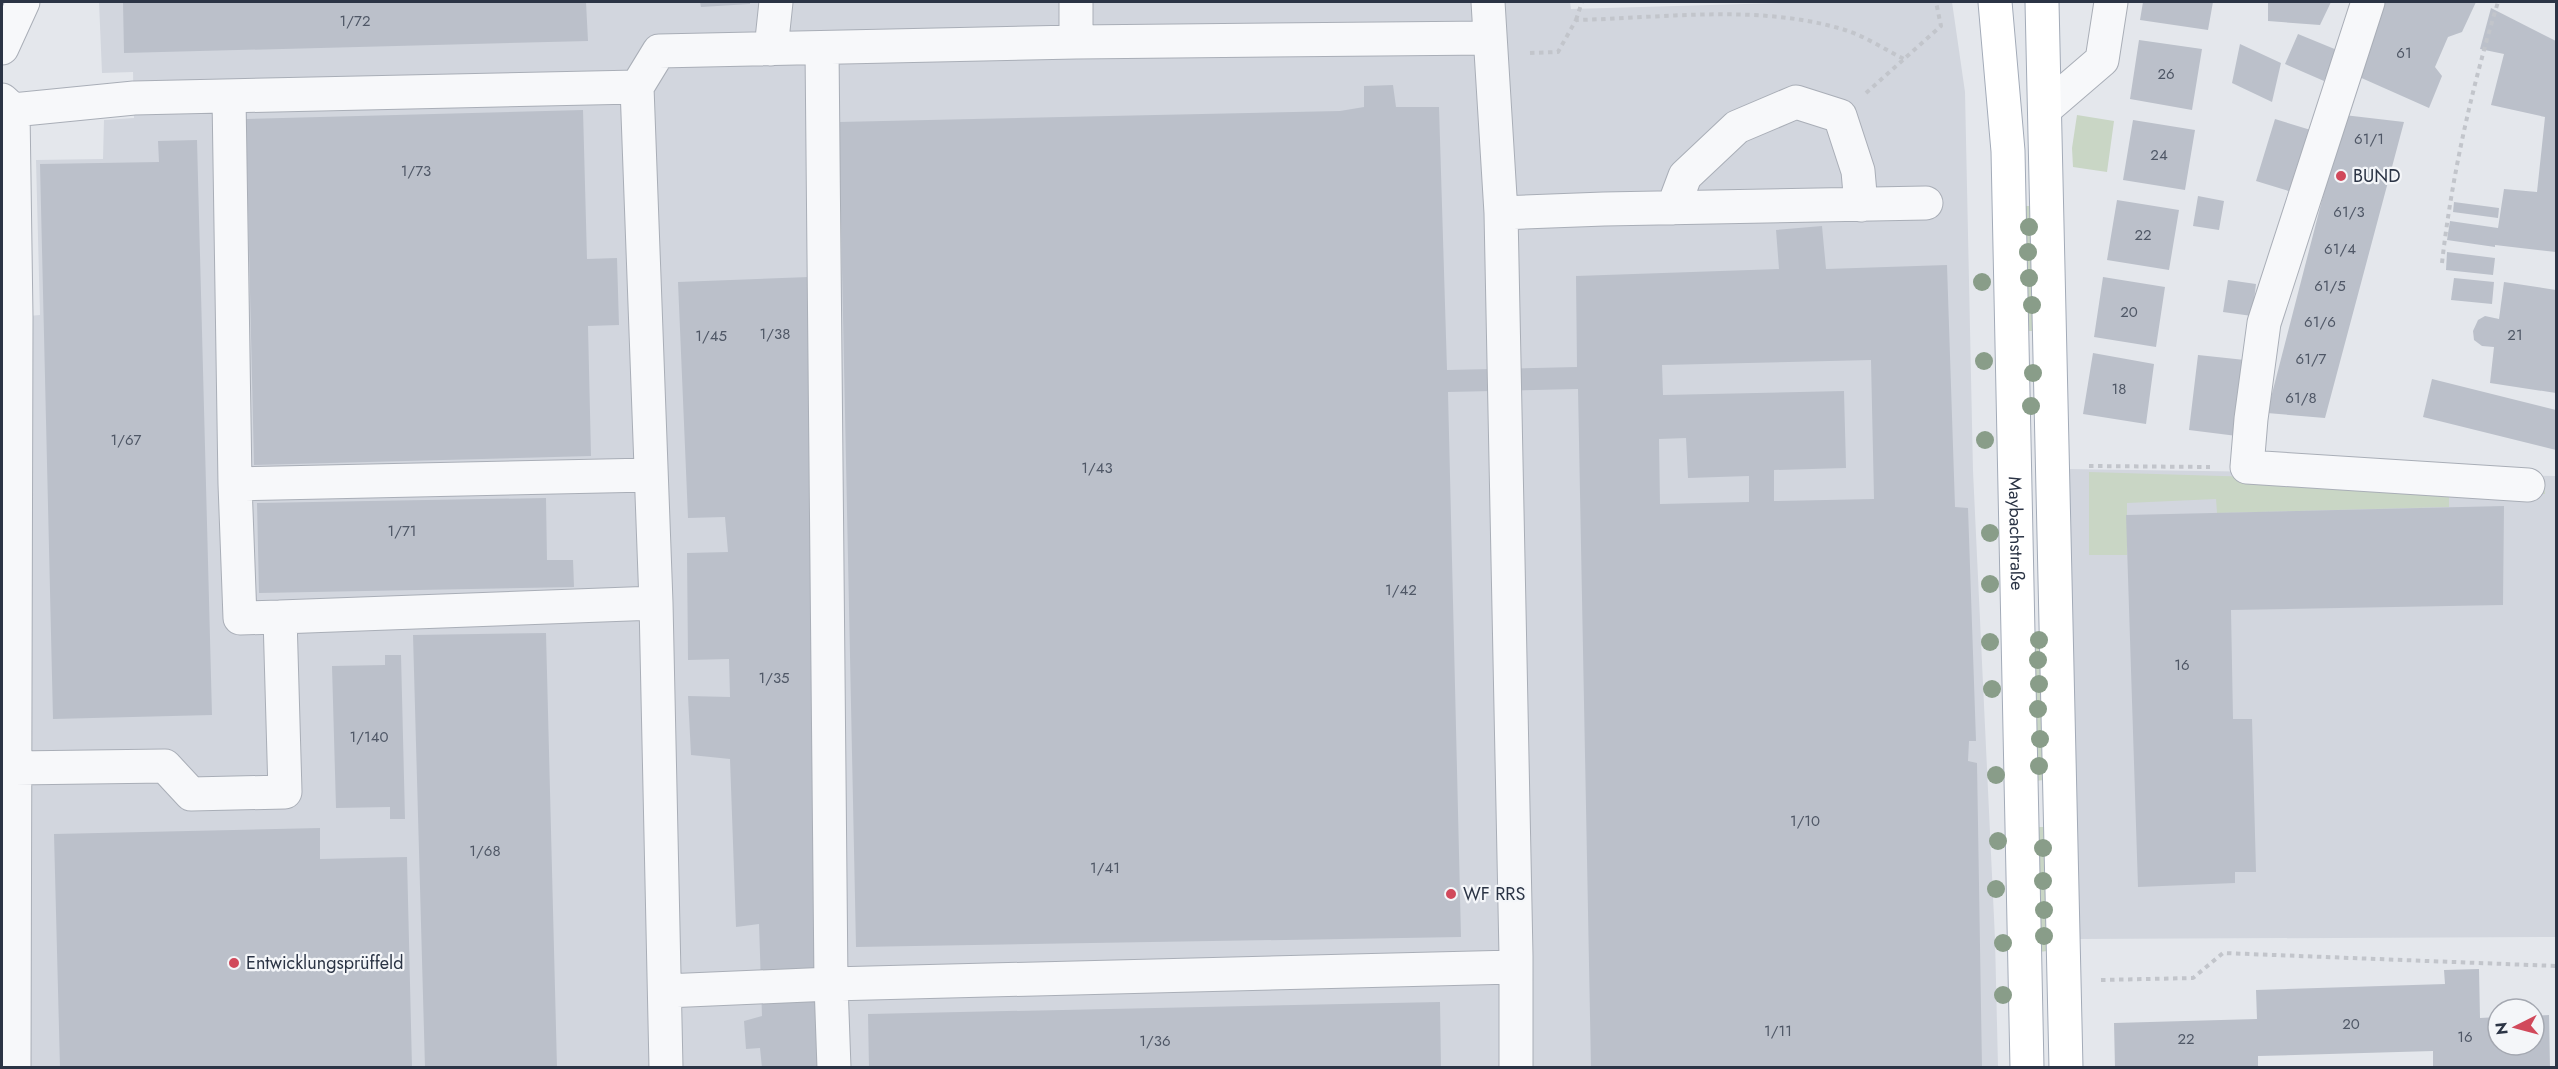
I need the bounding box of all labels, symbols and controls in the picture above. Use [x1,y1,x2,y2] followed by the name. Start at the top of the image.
[340,10,370,32] house number: 1/72
[2396,42,2412,64] house number: 61
[2157,63,2175,85] house number: 26
[2354,128,2384,150] house number: 61/1
[2150,144,2168,166] house number: 24
[401,160,431,182] house number: 1/73
[2353,163,2401,189] place label: BUND
[2334,169,2348,183] marker: BUND
[2333,201,2365,223] house number: 61/3
[2134,224,2152,246] house number: 22
[2324,238,2356,260] house number: 61/4
[2314,275,2346,297] house number: 61/5
[2120,301,2138,323] house number: 20
[2304,311,2336,333] house number: 61/6
[760,323,790,345] house number: 1/38
[2507,324,2523,346] house number: 21
[695,325,727,347] house number: 1/45
[2296,348,2327,370] house number: 61/7
[2112,378,2126,400] house number: 18
[2285,387,2317,409] house number: 61/8
[111,429,142,451] house number: 1/67
[1081,457,1113,479] house number: 1/43
[2002,476,2030,591] street label: Maybachstraße
[387,520,417,542] house number: 1/71
[1385,579,1417,601] house number: 1/42
[2174,654,2190,676] house number: 16
[758,667,790,689] house number: 1/35
[350,726,388,748] house number: 1/140
[1790,810,1820,832] house number: 1/10
[469,840,501,862] house number: 1/68
[1090,857,1120,879] house number: 1/41
[1463,881,1525,907] place label: WF RRS
[1444,887,1458,901] marker: WF RRS
[246,950,404,976] place label: Entwicklungsprüffeld
[227,956,241,970] marker: Entwicklungsprüffeld
[2486,997,2546,1057] north arrow
[2342,1013,2360,1035] house number: 20
[1764,1020,1792,1042] house number: 1/11
[2489,1021,2514,1036] text: N
[2457,1026,2473,1048] house number: 16
[2177,1028,2195,1050] house number: 22
[1139,1030,1171,1052] house number: 1/36

